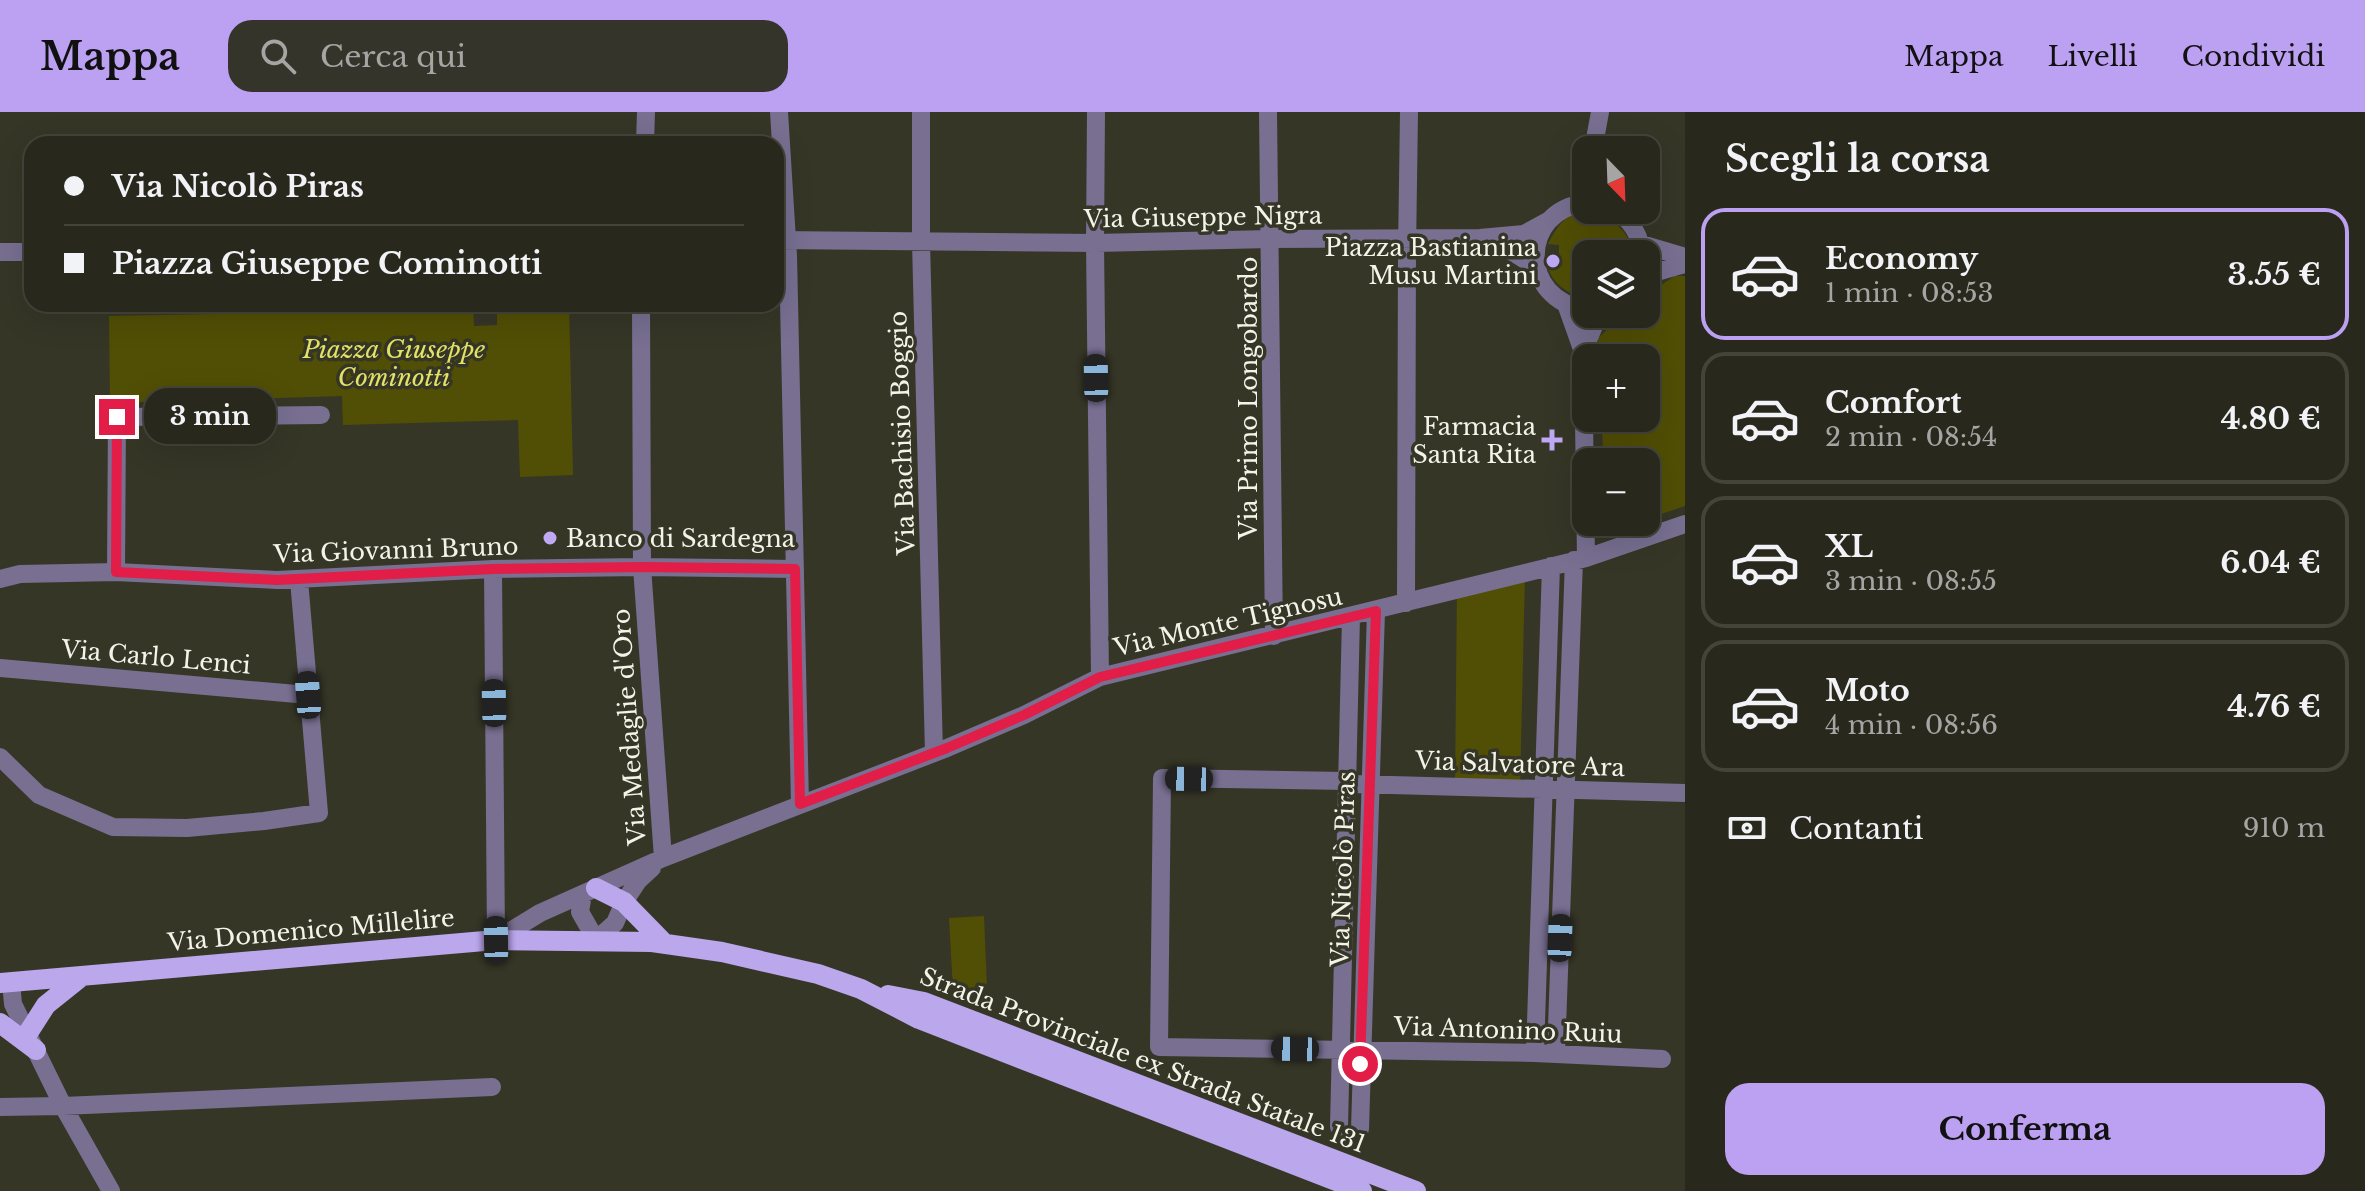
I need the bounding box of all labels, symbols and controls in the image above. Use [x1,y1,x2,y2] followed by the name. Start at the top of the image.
[228,20,788,92] search box
[40,33,180,80] text: Mappa
[256,34,300,78] icon: search
[320,38,466,75] text: Cerca qui
[1904,39,2004,74] text: Mappa
[2048,39,2138,74] text: Livelli
[2182,39,2325,74] text: Condividi
[1572,136,1660,224] north arrow
[1572,136,1660,536] map controls
[1725,137,1990,182] text: Scegli la corsa
[112,168,364,205] text: Via Nicolò Piras
[1083,200,1323,234] street label: Via Giuseppe Nigra
[1325,233,1538,290] place label: Piazza Bastianina Musu Martini
[1729,238,1801,310] icon: car
[1572,240,1660,328] button: layers
[1825,240,1978,277] text: Economy
[112,245,542,282] text: Piazza Giuseppe Cominotti
[1544,252,1562,270] marker: Piazza Bastianina Musu Martini
[2228,256,2321,293] text: 3.55 €
[1234,257,1263,540] street label: Via Primo Longobardo
[1825,277,1994,309] text: 1 min · 08:53
[883,310,921,557] street label: Via Bachisio Boggio
[302,335,485,392] park label: Piazza Giuseppe Cominotti
[1572,344,1660,432] button: +
[1084,354,1108,402] car
[1729,382,1801,454] icon: car
[1825,384,1962,421] text: Comfort
[145,389,277,445] callout: 3 min
[99,399,135,435] route end
[170,400,250,432] text: 3 min
[2221,400,2321,437] text: 4.80 €
[1412,412,1537,469] place label: Farmacia Santa Rita
[1825,421,1997,453] text: 2 min · 08:54
[1543,431,1561,449] marker: Farmacia Santa Rita
[1572,448,1660,536] button: −
[566,524,796,553] place label: Banco di Sardegna
[1729,526,1801,598] icon: car
[1825,528,1873,565] text: XL
[541,529,559,547] marker: Banco di Sardegna
[272,531,519,569] street label: Via Giovanni Bruno
[2220,544,2321,581] text: 6.04 €
[1825,565,1997,597] text: 3 min · 08:55
[1110,582,1345,663] street label: Via Monte Tignosu
[606,608,652,847] street label: Via Medaglie d'Oro
[59,634,252,680] street label: Via Carlo Lenci
[294,670,322,720] car
[1729,670,1801,742] icon: car
[1825,672,1910,709] text: Moto
[482,679,506,727] car
[2227,688,2321,725] text: 4.76 €
[1825,709,1998,741] text: 4 min · 08:56
[1414,746,1626,782] street label: Via Salvatore Ara
[1165,767,1213,791] car
[1325,771,1361,968] street label: Via Nicolò Piras
[1725,806,1769,850] icon: cash
[1789,810,1924,847] text: Contanti
[2243,812,2325,844] text: 910 m
[165,903,456,957] street label: Via Domenico Millelire
[1547,914,1573,962] car
[484,916,508,964] car
[916,961,1370,1159] street label: Strada Provinciale ex Strada Statale 131
[1392,1011,1623,1048] street label: Via Antonino Ruiu
[1271,1037,1319,1061] car
[1342,1046,1378,1082] route start
[1725,1083,2325,1175] button: Conferma

